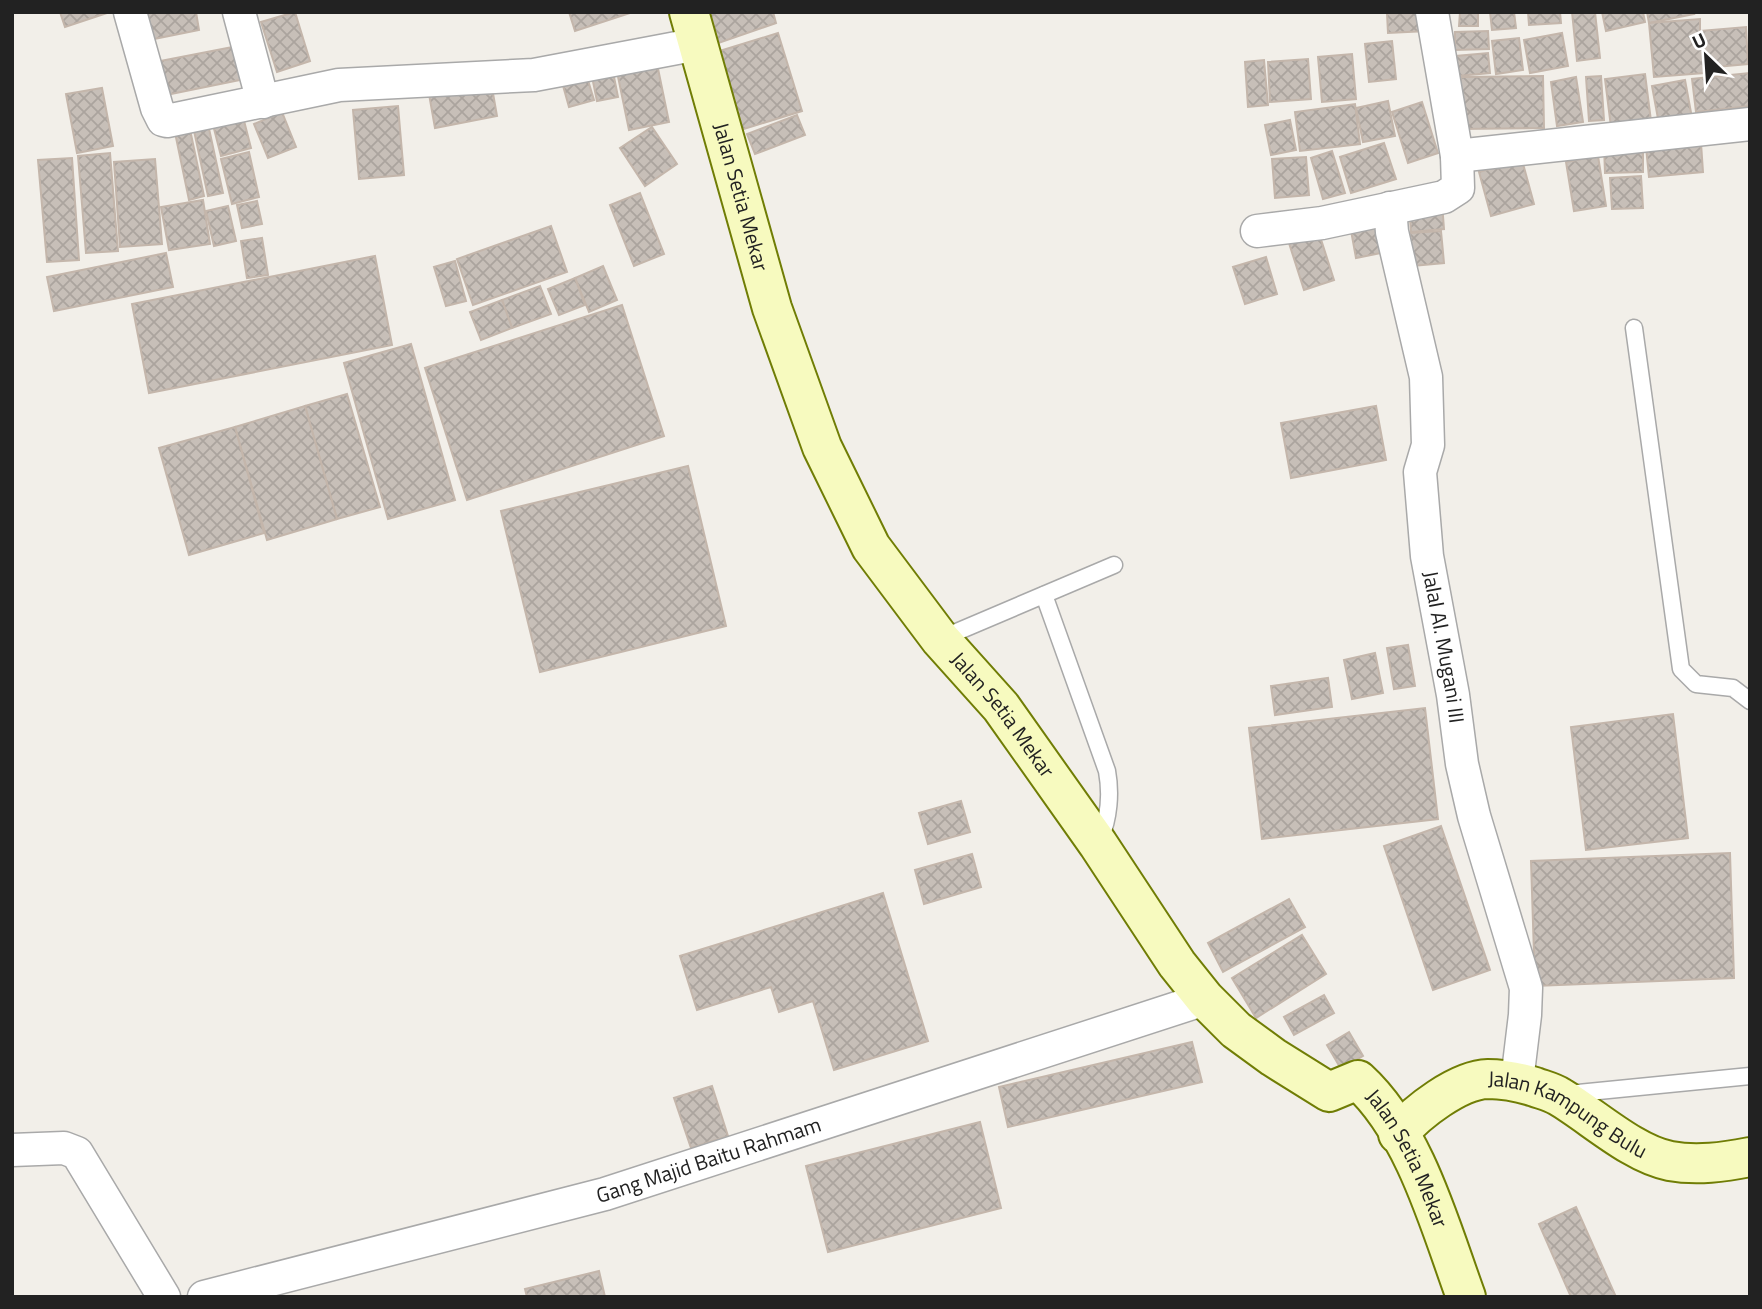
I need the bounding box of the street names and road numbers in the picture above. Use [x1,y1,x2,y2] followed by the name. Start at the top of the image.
[706,119,778,275] street label: Jalan Setia Mekar
[1415,568,1474,725] street label: Jalal Al. Mugani III
[944,644,1063,784] street label: Jalan Setia Mekar
[1488,1062,1653,1166] street label: Jalan Kampung Bulu
[1359,1081,1457,1232] street label: Jalan Setia Mekar
[593,1108,825,1211] street label: Gang Majid Baitu Rahmam

